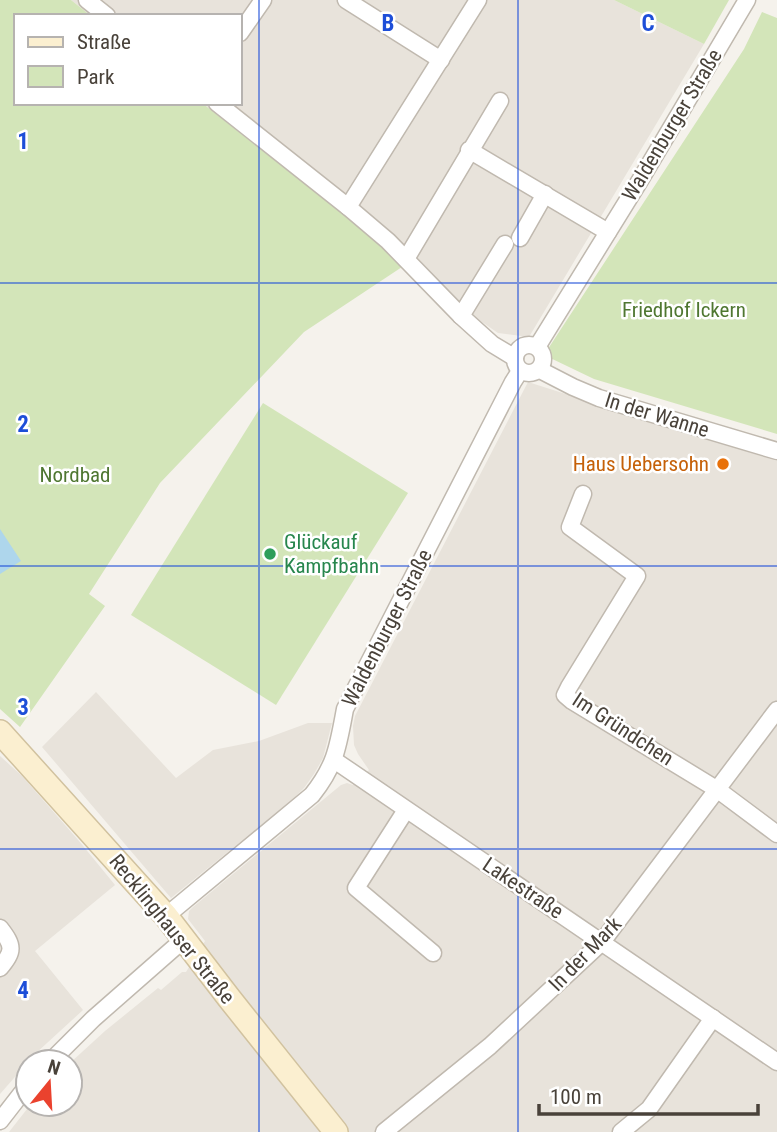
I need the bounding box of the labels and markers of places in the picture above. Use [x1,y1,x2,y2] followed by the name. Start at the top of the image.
[573,452,709,476] place label: Haus Uebersohn
[715,456,731,472] marker: Haus Uebersohn
[284,530,379,578] place label: Glückauf Kampfbahn
[262,546,278,562] marker: Glückauf Kampfbahn

